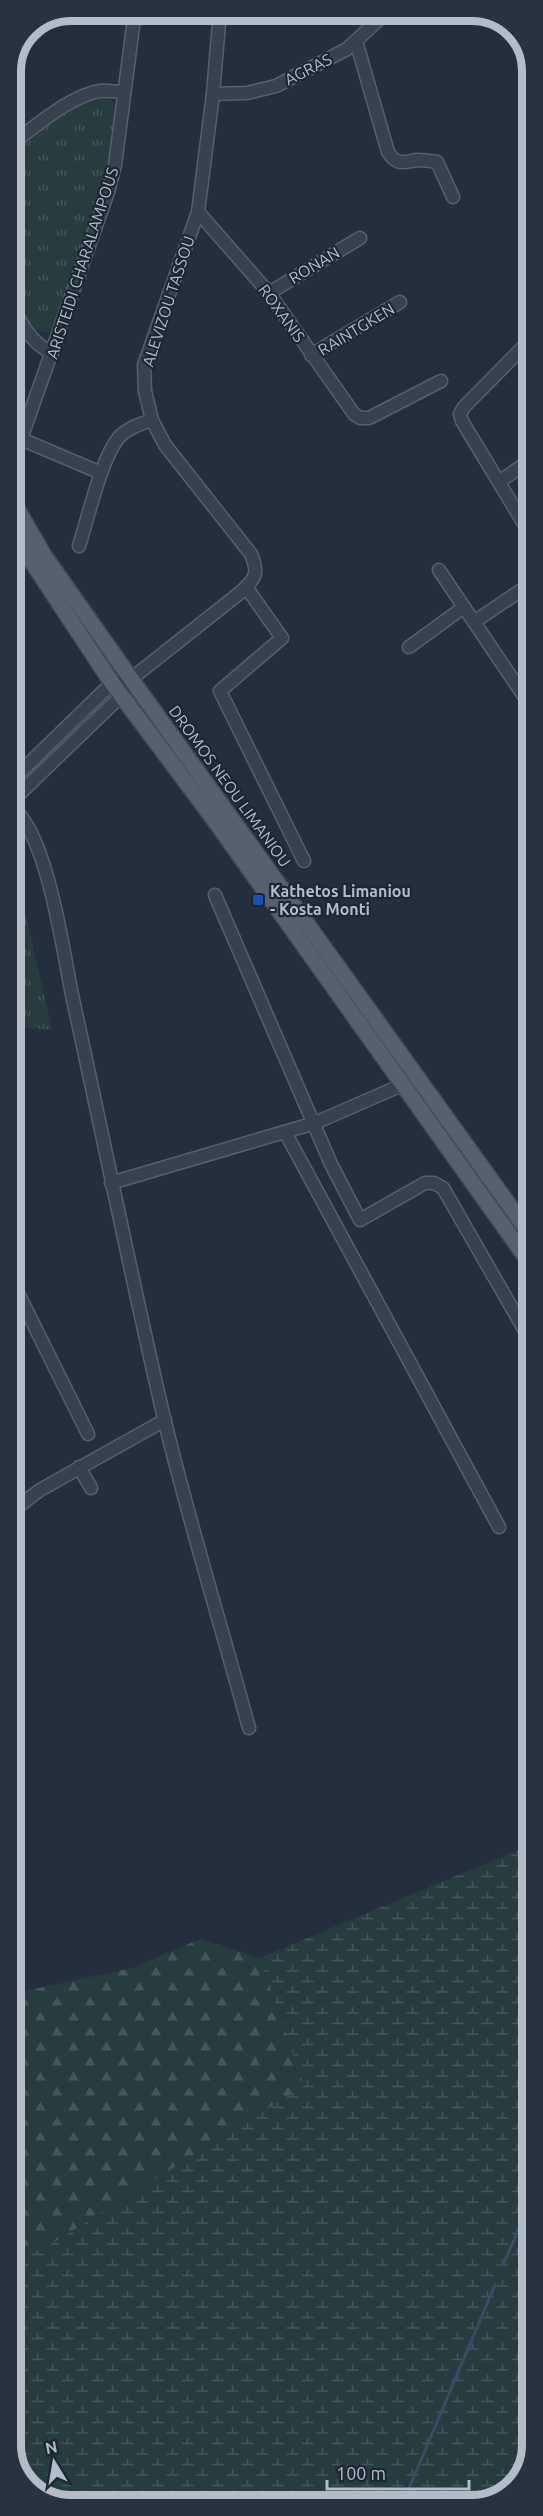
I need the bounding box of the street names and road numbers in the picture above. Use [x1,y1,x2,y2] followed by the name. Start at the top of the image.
[281,50,335,88] street label: AGRAS
[43,165,121,361] street label: ARISTEIDI CHARALAMPOUS
[138,233,198,369] street label: ALEVIZOU TASSOU
[286,243,342,287] street label: RONAN
[255,281,309,345] street label: ROXANIS
[315,299,397,359] street label: RAINTGKEN
[166,702,294,870] street label: DROMOS NEOU LIMANIOU

